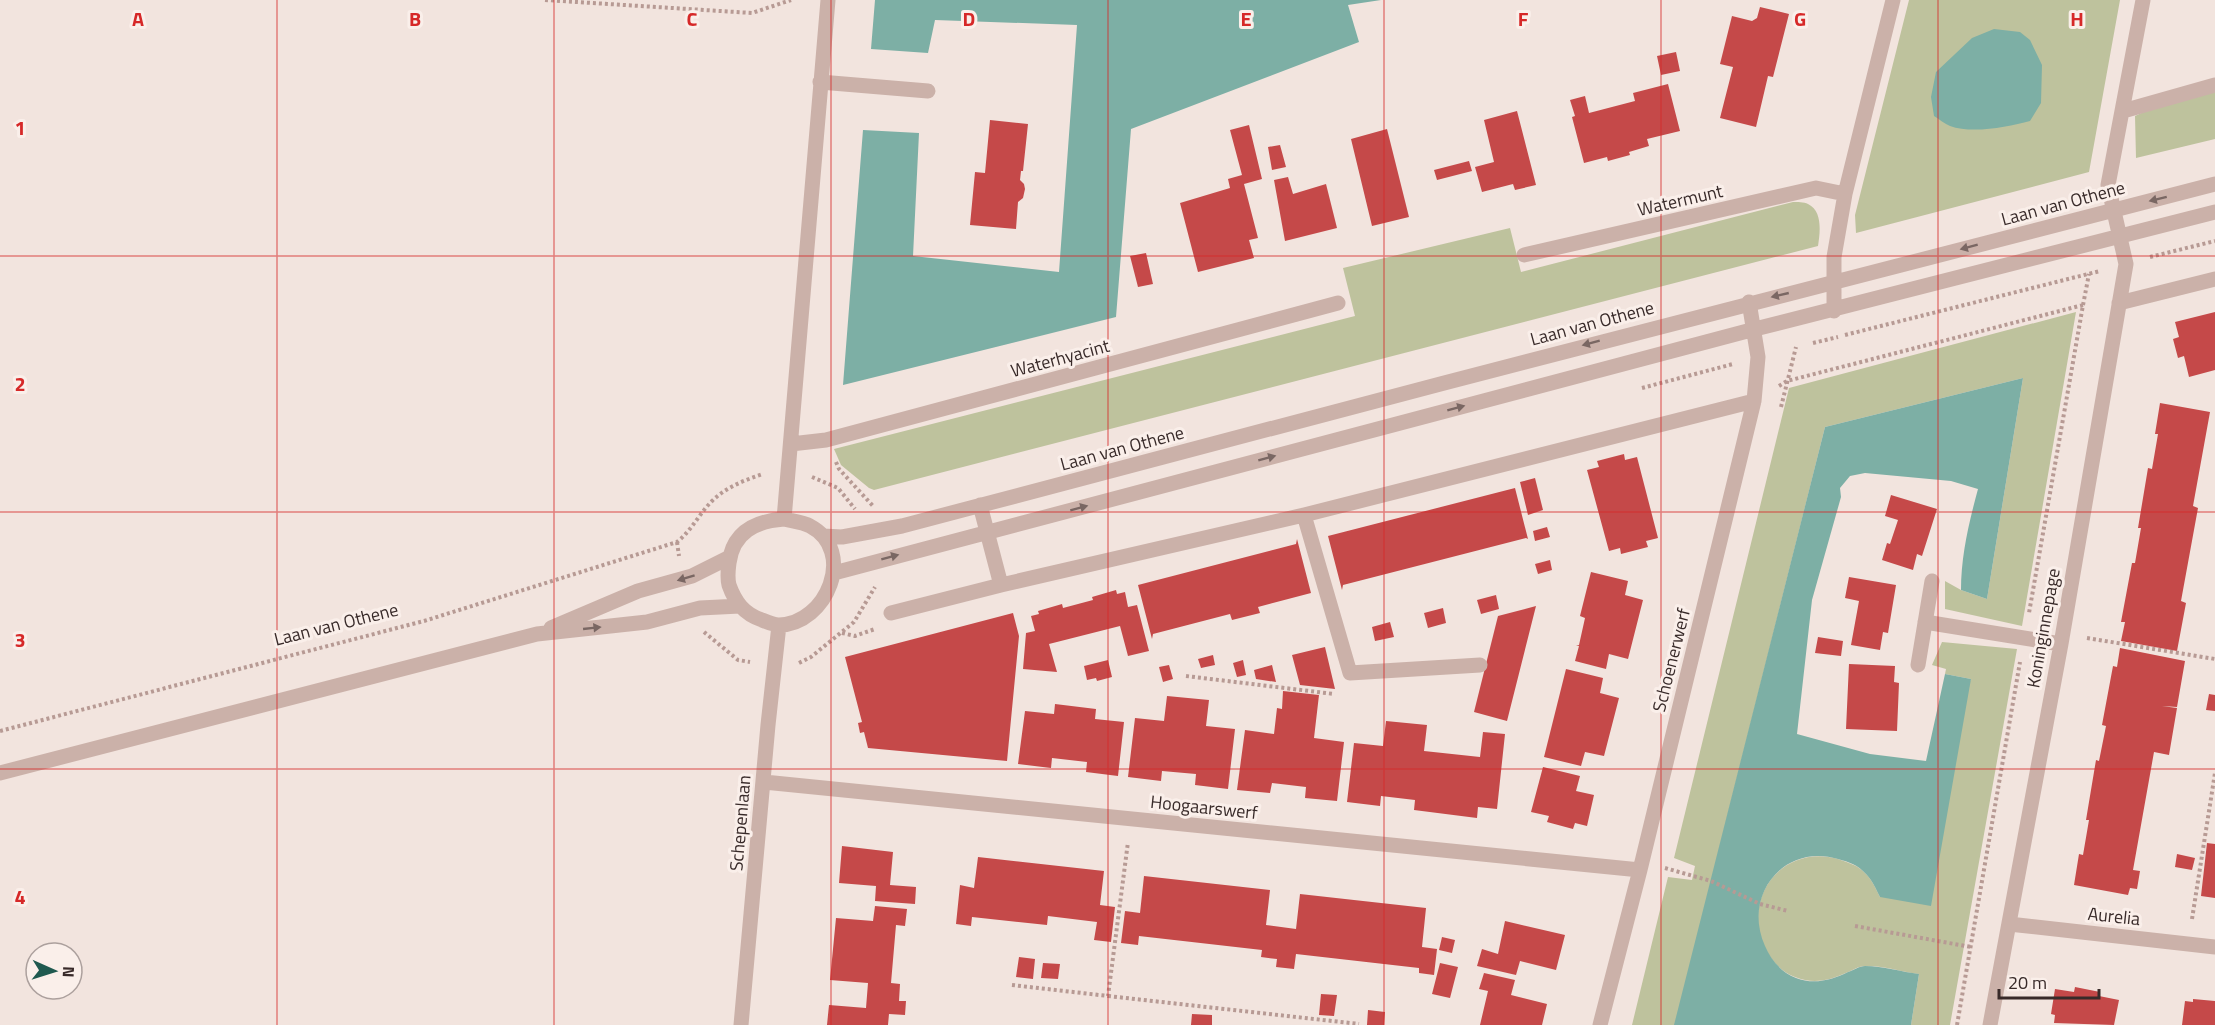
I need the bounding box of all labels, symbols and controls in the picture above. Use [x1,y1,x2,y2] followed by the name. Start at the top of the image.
[132,3,144,34] text: A
[409,3,421,34] text: B
[687,3,698,34] text: C
[963,3,975,34] text: D
[1240,3,1252,34] text: E
[1518,3,1529,34] text: F
[1794,3,1806,34] text: G
[2070,3,2084,34] text: H
[14,112,26,143] text: 1
[1998,174,2128,232] street label: Laan van Othene
[1635,177,1726,223] street label: Watermunt
[2149,194,2167,204] one-way arrow
[1960,243,1979,253] one-way arrow
[1771,291,1790,300] one-way arrow
[1527,294,1657,352] street label: Laan van Othene
[1008,332,1113,384] street label: Waterhyacint
[1582,339,1601,349] one-way arrow
[14,368,26,399] text: 2
[1447,403,1465,413] one-way arrow
[1057,419,1187,477] street label: Laan van Othene
[1259,453,1277,462] one-way arrow
[1070,503,1088,512] one-way arrow
[881,552,899,562] one-way arrow
[2019,566,2067,690] street label: Koninginnepage
[677,574,695,583] one-way arrow
[271,596,401,652] street label: Laan van Othene
[1645,605,1697,715] street label: Schoenerwerf
[583,623,602,633] one-way arrow
[14,624,26,655] text: 3
[722,774,758,872] street label: Schepenlaan
[1149,788,1259,826] street label: Hoogaarswerf
[14,881,26,912] text: 4
[2086,900,2142,932] street label: Aurelia
[24,941,84,1001] north arrow
[1999,962,2100,1000] scale bar
[57,966,81,978] text: N
[2008,969,2047,996] text: 20 m

